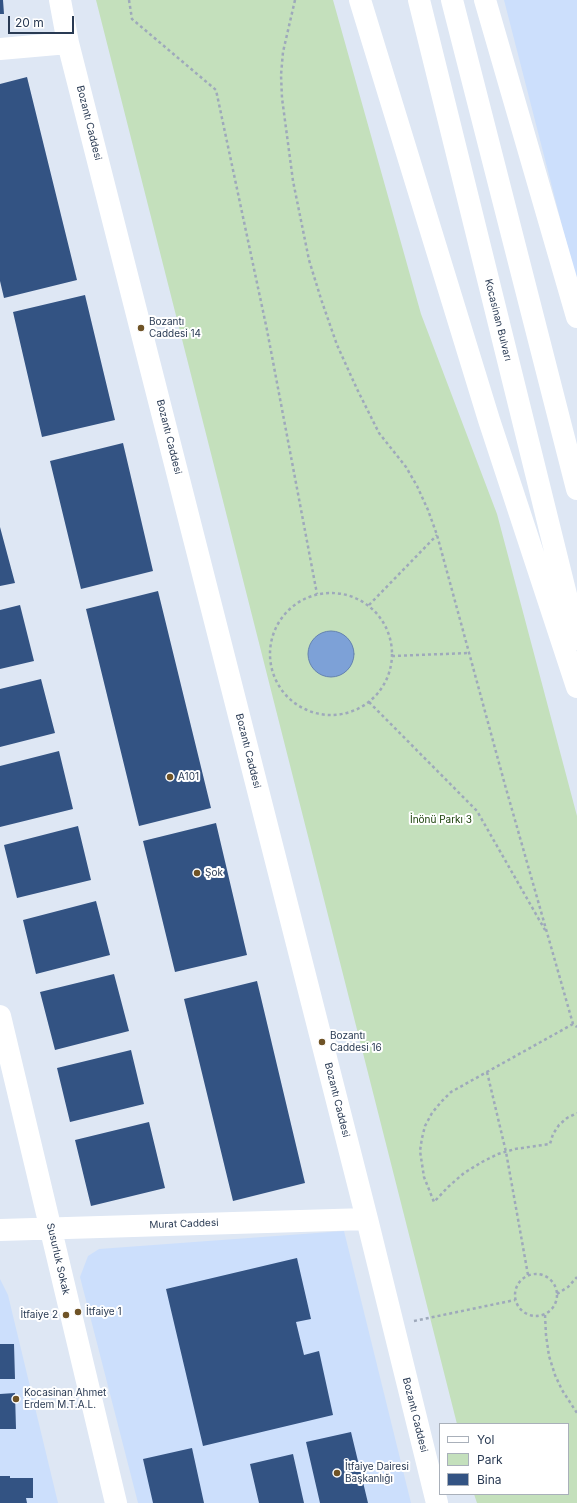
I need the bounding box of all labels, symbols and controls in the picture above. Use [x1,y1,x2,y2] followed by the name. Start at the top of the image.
[10,8,76,34] scale bar
[15,15,44,30] text: 20 m
[74,84,104,162] street label: Bozantı Caddesi
[482,278,514,362] street label: Kocasinan Bulvarı
[149,316,201,340] place label: Bozantı Caddesi 14
[136,323,146,333] marker: Bozantı Caddesi 14
[154,398,184,476] street label: Bozantı Caddesi
[233,712,263,790] street label: Bozantı Caddesi
[178,771,199,783] place label: A101
[165,772,175,782] marker: A101
[410,814,472,826] park label: İnönü Parkı 3
[205,867,223,879] place label: Şok
[192,868,202,878] marker: Şok
[330,1030,382,1054] place label: Bozantı Caddesi 16
[317,1037,327,1047] marker: Bozantı Caddesi 16
[322,1061,352,1139] street label: Bozantı Caddesi
[149,1217,219,1231] street label: Murat Caddesi
[44,1222,72,1296] street label: Susurluk Sokak
[86,1306,122,1318] place label: İtfaiye 1
[73,1307,83,1317] marker: İtfaiye 1
[20,1309,58,1321] place label: İtfaiye 2
[61,1310,71,1320] marker: İtfaiye 2
[400,1376,430,1454] street label: Bozantı Caddesi
[24,1387,106,1410] place label: Kocasinan Ahmet Erdem M.T.A.L.
[11,1394,21,1404] marker: Kocasinan Ahmet Erdem M.T.A.L.
[439,1423,569,1495] legend
[477,1432,494,1447] text: Yol
[477,1452,503,1467] text: Park
[345,1461,409,1484] place label: İtfaiye Dairesi Başkanlığı
[332,1468,342,1478] marker: İtfaiye Dairesi Başkanlığı
[477,1472,502,1487] text: Bina

